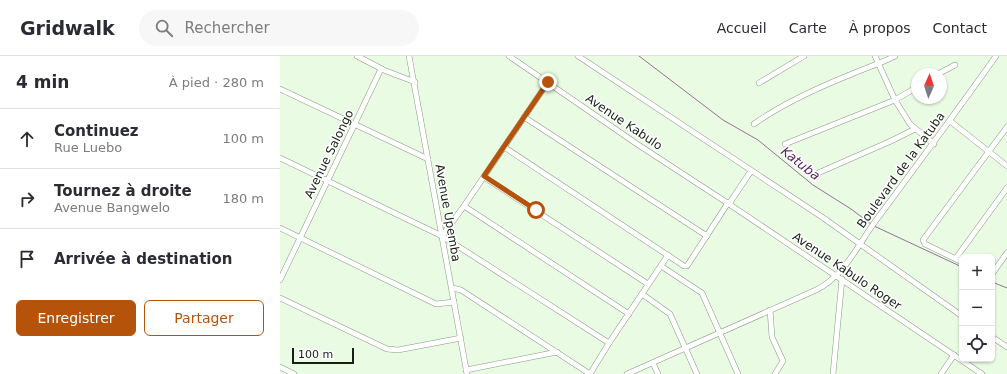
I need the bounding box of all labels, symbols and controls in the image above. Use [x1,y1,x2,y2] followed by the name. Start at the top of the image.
[139,10,419,46] search box
[20,17,115,39] text: Gridwalk
[153,17,175,39] icon: search
[185,19,270,37] text: Rechercher
[717,20,767,36] text: Accueil
[789,20,827,36] text: Carte
[849,20,911,36] text: À propos
[933,20,987,36] text: Contact
[911,68,947,104] north arrow
[16,72,69,92] text: 4 min
[539,73,557,91] route end
[169,75,264,90] text: À pied · 280 m
[583,91,665,153] street label: Avenue Kabulo
[302,108,356,200] street label: Avenue Salongo
[854,109,948,231] street label: Boulevard de la Katuba
[54,122,139,140] text: Continuez
[16,128,38,150] icon: ahead
[222,131,264,146] text: 100 m
[54,140,122,155] text: Rue Luebo
[778,143,823,183] water label: Katuba
[433,163,463,263] street label: Avenue Upemba
[54,182,192,200] text: Tournez à droite
[16,188,38,210] icon: right
[222,191,264,206] text: 180 m
[54,200,170,215] text: Avenue Bangwelo
[527,201,545,219] route start
[790,229,904,313] street label: Avenue Kabulo Roger
[16,248,38,270] icon: arrive
[54,250,232,268] text: Arrivée à destination
[959,254,995,362] map controls
[959,254,995,290] button: +
[959,290,995,326] button: −
[16,300,136,336] button: Enregistrer
[144,300,264,336] button: Partager
[959,326,995,362] button: locate
[292,346,354,365] scale bar
[298,348,333,361] text: 100 m

